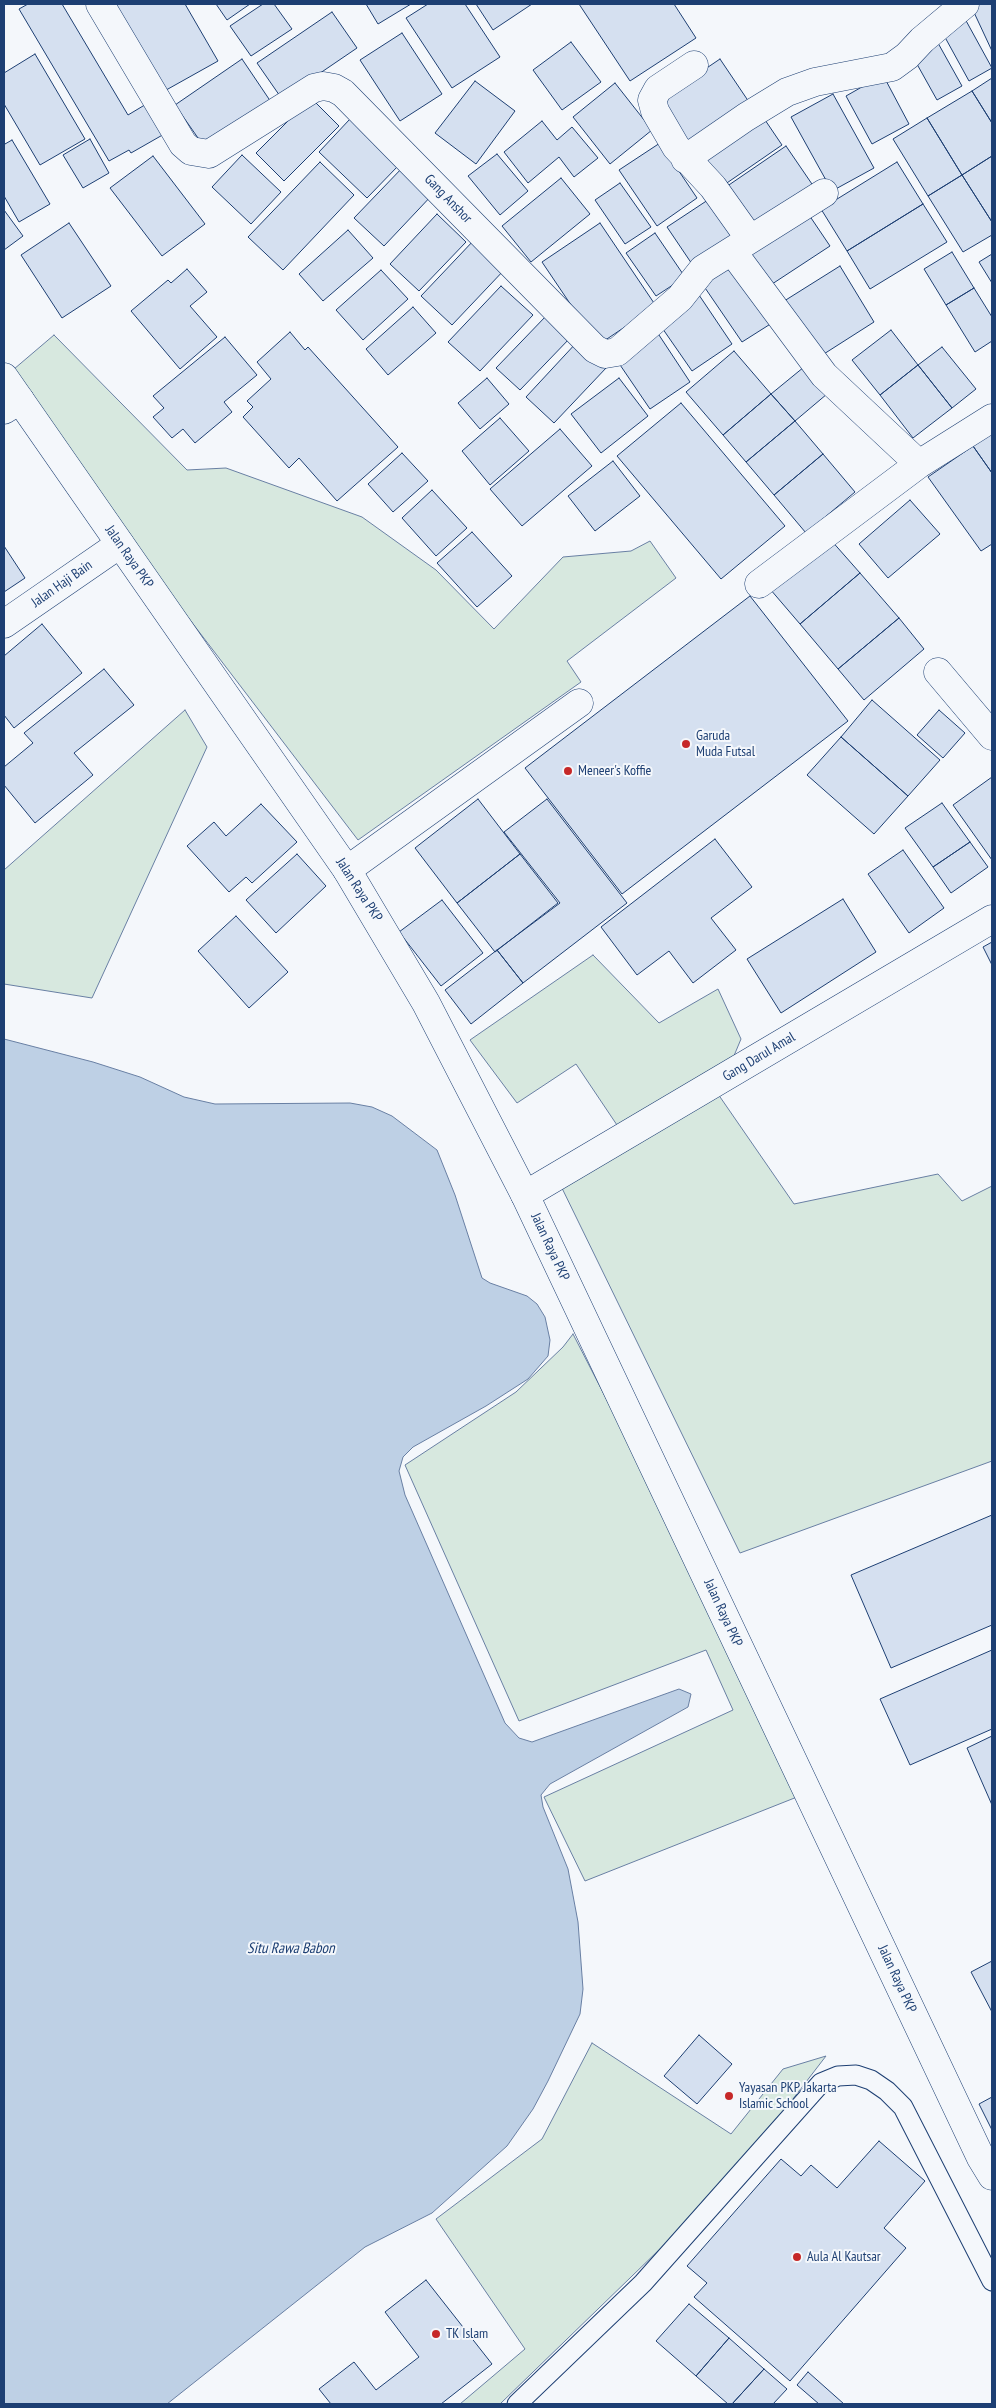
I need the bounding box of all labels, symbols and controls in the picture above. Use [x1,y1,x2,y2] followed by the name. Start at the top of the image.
[421,171,475,227] street label: Gang Anshor
[101,522,157,592] street label: Jalan Raya PKP
[28,557,96,611] street label: Jalan Haji Bain
[696,728,755,760] place label: Garuda Muda Futsal
[680,738,692,750] marker: Garuda Muda Futsal
[578,763,651,779] place label: Meneer's Koffie
[562,765,574,777] marker: Meneer's Koffie
[332,855,386,925] street label: Jalan Raya PKP
[720,1029,798,1085] street label: Gang Darul Amal
[527,1211,573,1283] street label: Jalan Raya PKP
[700,1577,746,1649] street label: Jalan Raya PKP
[247,1940,335,1958] water label: Situ Rawa Babon
[874,1943,920,2015] street label: Jalan Raya PKP
[739,2080,837,2112] place label: Yayasan PKP Jakarta Islamic School
[723,2090,735,2102] marker: Yayasan PKP Jakarta Islamic School
[807,2249,881,2265] place label: Aula Al Kautsar
[791,2251,803,2263] marker: Aula Al Kautsar
[446,2326,488,2342] place label: TK Islam
[430,2328,442,2340] marker: TK Islam

